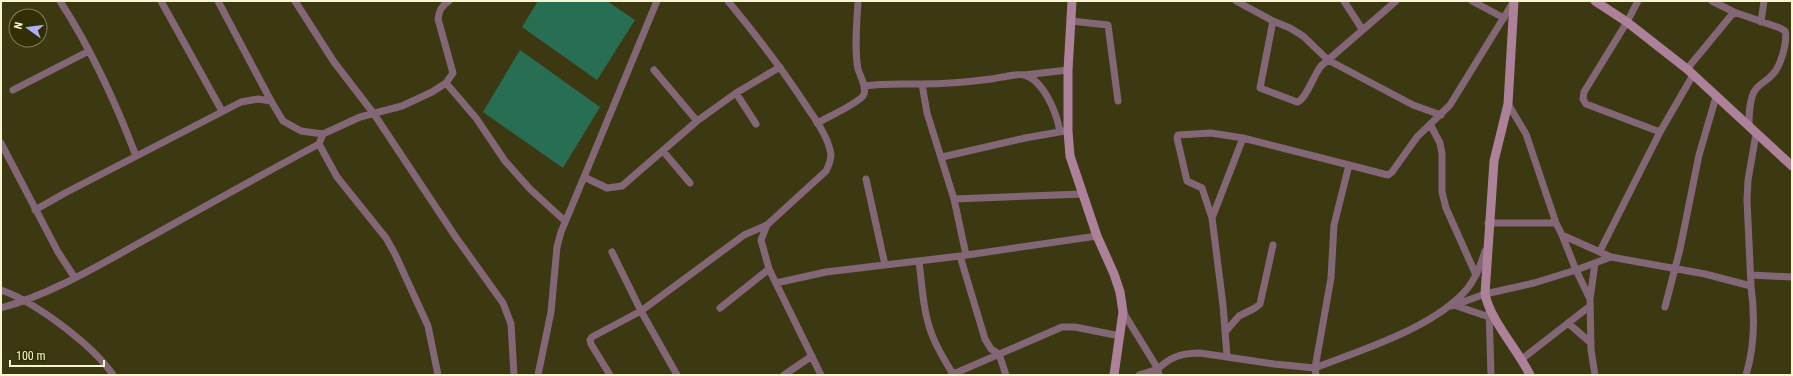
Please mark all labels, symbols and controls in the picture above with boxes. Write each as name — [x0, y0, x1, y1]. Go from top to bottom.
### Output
north arrow — [8, 8, 48, 48]
text: N — [12, 21, 26, 31]
scale bar — [10, 342, 104, 368]
text: 100 m — [16, 349, 46, 363]

